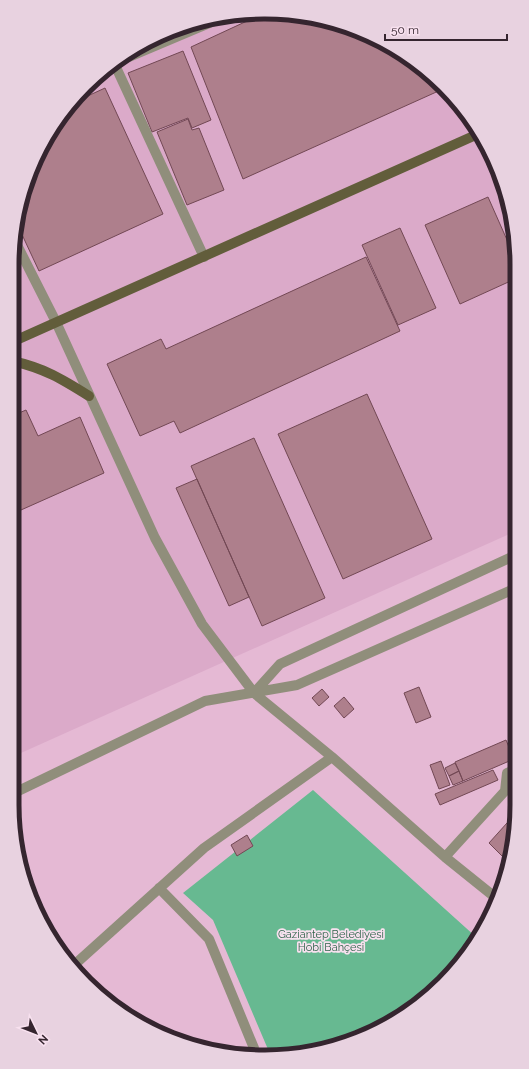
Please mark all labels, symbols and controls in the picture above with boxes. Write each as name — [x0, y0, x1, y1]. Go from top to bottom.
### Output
scale bar — [385, 16, 507, 42]
text: 50 m — [391, 23, 419, 37]
park label: Gaziantep Belediyesi Hobi Bahçesi — [278, 928, 384, 954]
north arrow — [16, 1013, 56, 1053]
text: N — [35, 1032, 51, 1047]

